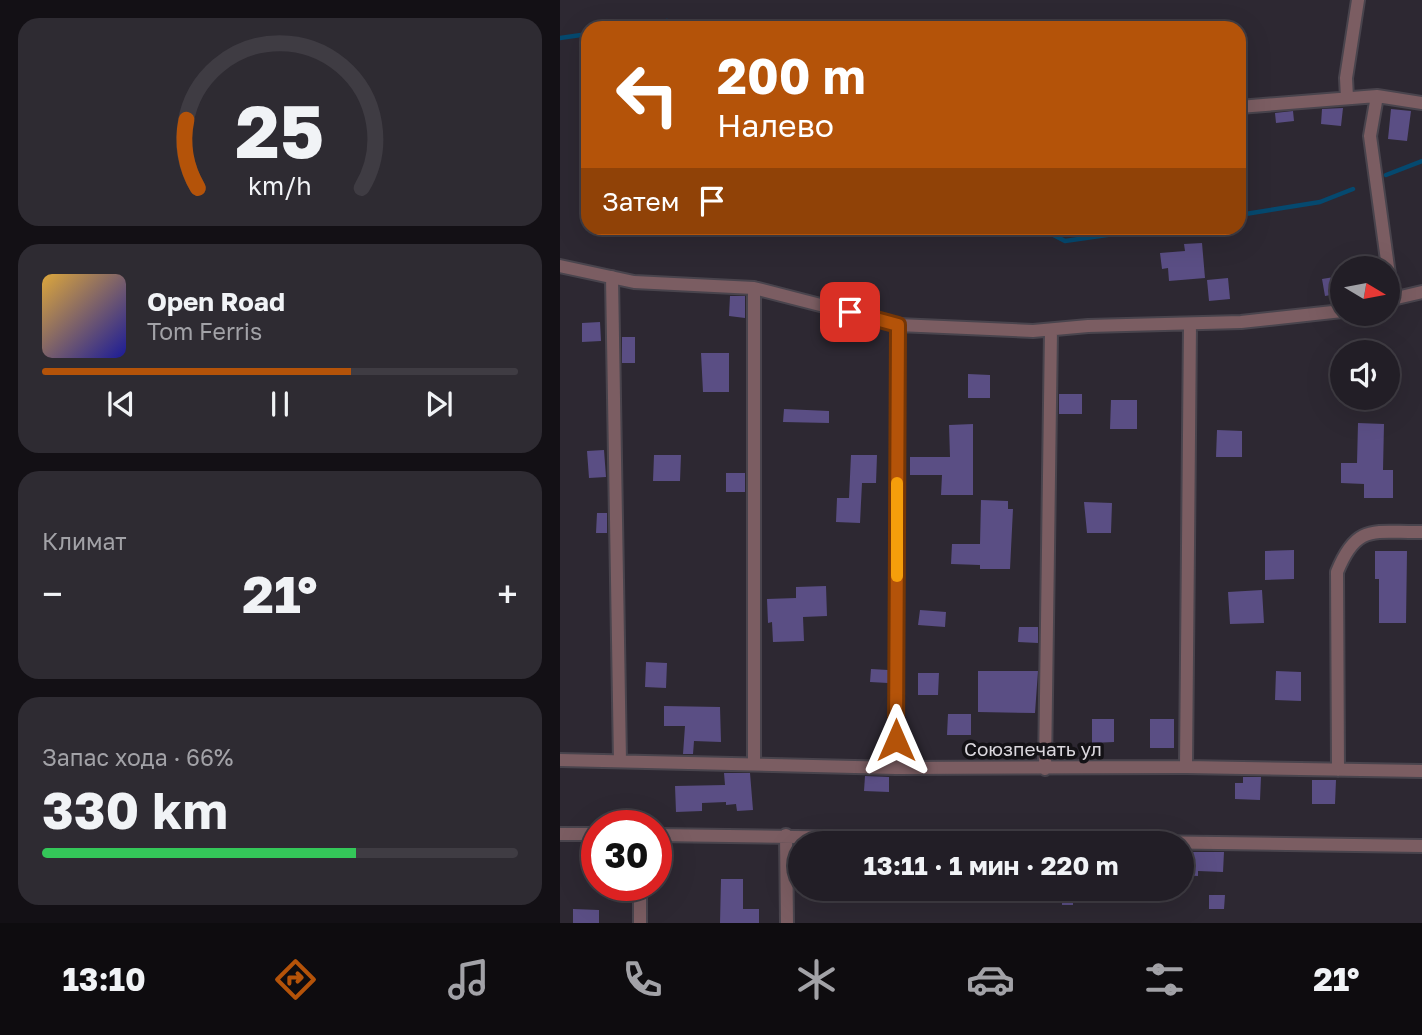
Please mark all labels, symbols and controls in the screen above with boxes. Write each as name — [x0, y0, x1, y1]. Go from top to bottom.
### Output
text: 200 m — [717, 46, 866, 105]
icon: left — [602, 49, 693, 140]
text: 25 — [236, 88, 324, 175]
text: Налево — [717, 106, 834, 144]
text: km/h — [248, 170, 312, 201]
icon: arrive — [693, 182, 731, 220]
text: Затем — [602, 186, 679, 217]
north arrow — [1330, 256, 1400, 326]
map controls — [1330, 256, 1400, 410]
pin — [820, 282, 880, 342]
text: Open Road — [147, 286, 285, 317]
icon: arrive — [831, 293, 869, 331]
text: Tom Ferris — [147, 317, 262, 345]
button: sound — [1330, 340, 1400, 410]
icon: previous — [102, 385, 140, 423]
icon: pause — [261, 385, 299, 423]
icon: next — [420, 385, 458, 423]
text: Климат — [42, 527, 127, 555]
text: 21° — [242, 562, 318, 624]
text: − — [42, 571, 63, 616]
text: + — [497, 571, 518, 616]
position arrow — [859, 703, 933, 777]
street label: Союзпечать ул — [964, 737, 1102, 760]
text: Запас хода · 66% — [42, 743, 233, 771]
text: 330 km — [42, 778, 228, 840]
speed limit sign: 30 — [581, 810, 672, 901]
text: 13:11 · 1 мин · 220 m — [863, 850, 1119, 881]
icon: directions — [271, 955, 320, 1004]
icon: music — [444, 955, 493, 1004]
icon: phone — [618, 955, 667, 1004]
icon: climate — [792, 955, 841, 1004]
icon: car — [966, 955, 1015, 1004]
icon: filters — [1140, 955, 1189, 1004]
text: 13:10 — [62, 960, 146, 998]
text: 21° — [1313, 960, 1360, 998]

